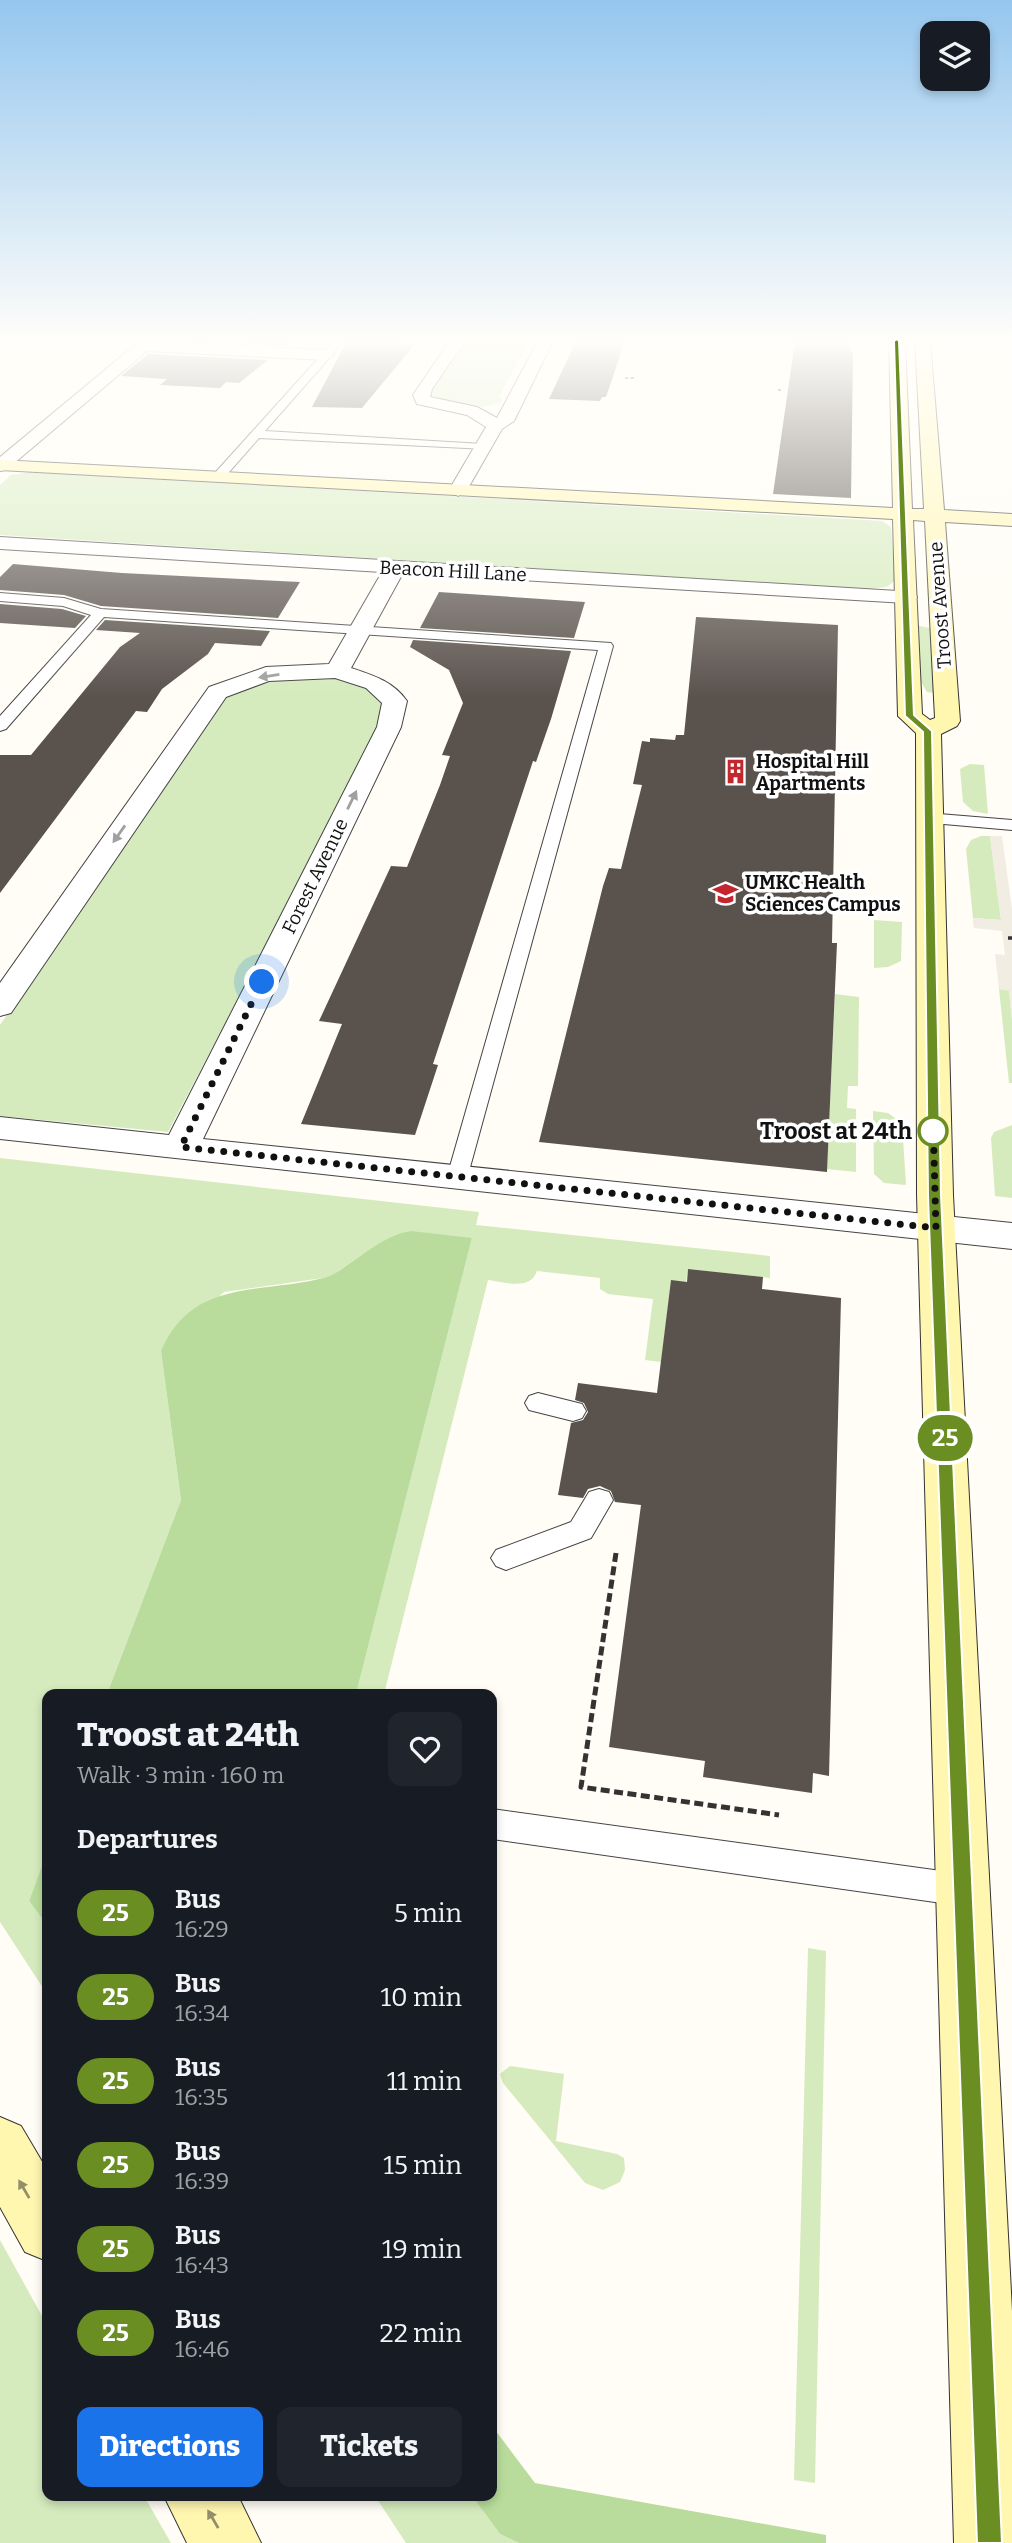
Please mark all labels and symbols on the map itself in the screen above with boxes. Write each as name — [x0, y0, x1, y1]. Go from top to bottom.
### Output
street label: Troost Avenue — [924, 541, 956, 669]
street label: Beacon Hill Lane — [379, 556, 527, 586]
one-way arrow — [258, 671, 280, 682]
place label: Hospital Hill Apartments — [756, 750, 869, 795]
building icon: Hospital Hill Apartments — [722, 758, 750, 786]
one-way arrow — [347, 790, 358, 810]
street label: Forest Avenue — [277, 814, 353, 938]
one-way arrow — [112, 825, 126, 843]
place label: UMKC Health Sciences Campus — [745, 871, 901, 916]
school or university icon: UMKC Health Sciences Campus — [711, 879, 739, 907]
your location — [244, 964, 279, 999]
marker: Troost at 24th — [918, 1116, 948, 1146]
place label: Troost at 24th — [760, 1117, 912, 1145]
line badge: 25 — [914, 1415, 976, 1461]
one-way arrow — [18, 2179, 30, 2198]
one-way arrow — [207, 2510, 219, 2529]

